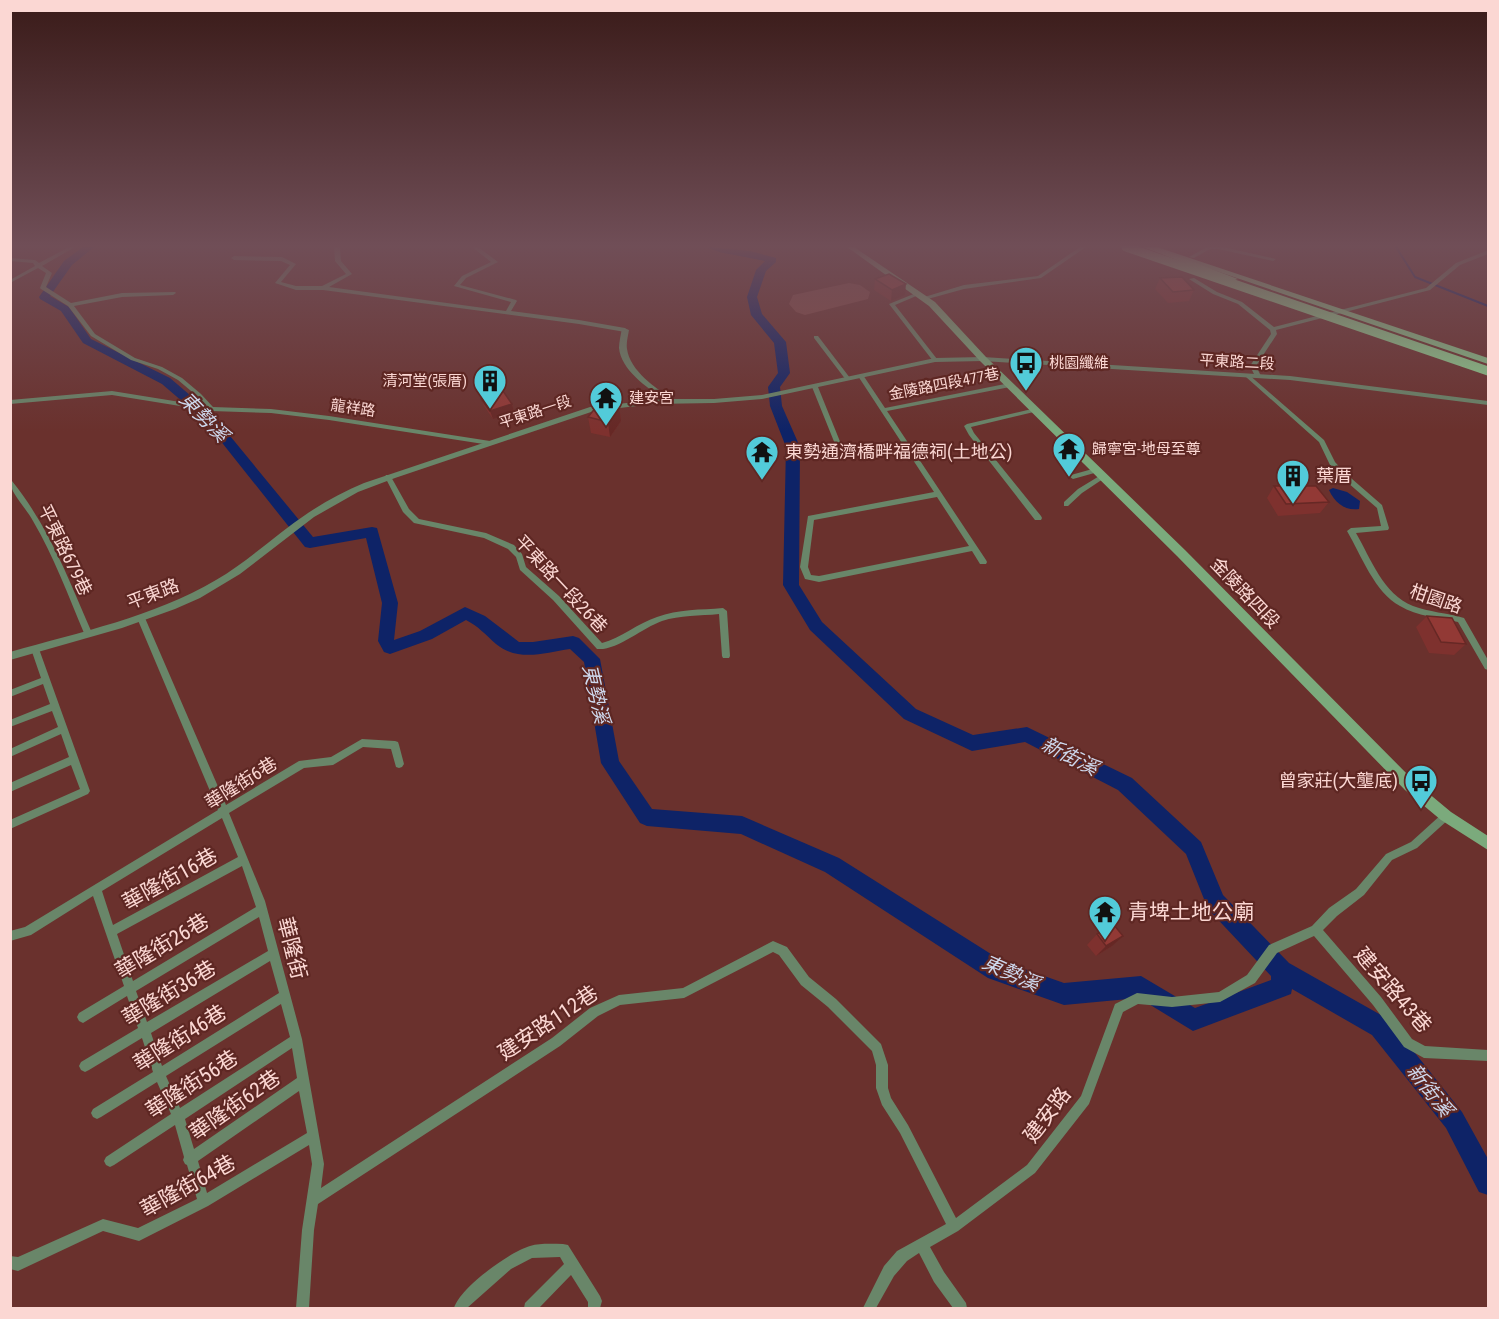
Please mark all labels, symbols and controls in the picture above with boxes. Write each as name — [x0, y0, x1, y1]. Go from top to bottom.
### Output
bus stop icon: 桃園纖維 — [1008, 345, 1044, 392]
street label: 平東路二段 — [1199, 351, 1275, 373]
place label: 桃園纖維 — [1049, 354, 1109, 372]
building icon: 清河堂(張厝) — [472, 363, 508, 410]
street label: 金陵路四段477巷 — [887, 364, 1001, 404]
place label: 清河堂(張厝) — [383, 372, 467, 390]
temple icon: 建安宮 — [588, 380, 624, 427]
water label: 東勢溪 — [175, 387, 236, 449]
place label: 建安宮 — [629, 389, 674, 407]
street label: 平東路一段 — [497, 392, 573, 432]
street label: 龍祥路 — [329, 396, 377, 420]
temple icon: 歸寧宮-地母至尊 — [1051, 431, 1087, 478]
temple icon: 東勢通濟橋畔福德祠(土地公) — [744, 434, 780, 481]
place label: 歸寧宮-地母至尊 — [1092, 440, 1201, 458]
place label: 東勢通濟橋畔福德祠(土地公) — [785, 441, 1012, 463]
building icon: 葉厝 — [1275, 458, 1311, 505]
place label: 葉厝 — [1316, 465, 1352, 486]
street label: 平東路679巷 — [34, 501, 97, 599]
street label: 平東路一段26巷 — [511, 531, 612, 637]
street label: 金陵路四段 — [1207, 553, 1284, 632]
street label: 平東路 — [124, 574, 182, 613]
street label: 柑園路 — [1407, 580, 1465, 617]
water label: 東勢溪 — [578, 662, 615, 729]
water label: 新街溪 — [1038, 732, 1105, 782]
street label: 華隆街6巷 — [201, 752, 281, 813]
bus stop icon: 曾家莊(大壟底) — [1403, 763, 1439, 810]
place label: 曾家莊(大壟底) — [1279, 770, 1398, 792]
street label: 華隆街16巷 — [118, 843, 222, 915]
temple icon: 青埤土地公廟 — [1087, 894, 1123, 941]
place label: 青埤土地公廟 — [1128, 900, 1254, 924]
street label: 華隆街26巷 — [111, 909, 213, 983]
street label: 華隆街 — [273, 915, 311, 981]
street label: 建安路43巷 — [1350, 943, 1436, 1037]
water label: 東勢溪 — [979, 950, 1046, 997]
street label: 華隆街36巷 — [118, 956, 220, 1030]
street label: 建安路112巷 — [494, 981, 602, 1065]
street label: 華隆街46巷 — [129, 1000, 231, 1076]
street label: 華隆街56巷 — [142, 1045, 242, 1123]
water label: 新街溪 — [1402, 1059, 1460, 1123]
street label: 華隆街62巷 — [185, 1065, 285, 1145]
street label: 建安路 — [1018, 1083, 1076, 1147]
street label: 華隆街64巷 — [136, 1150, 240, 1222]

